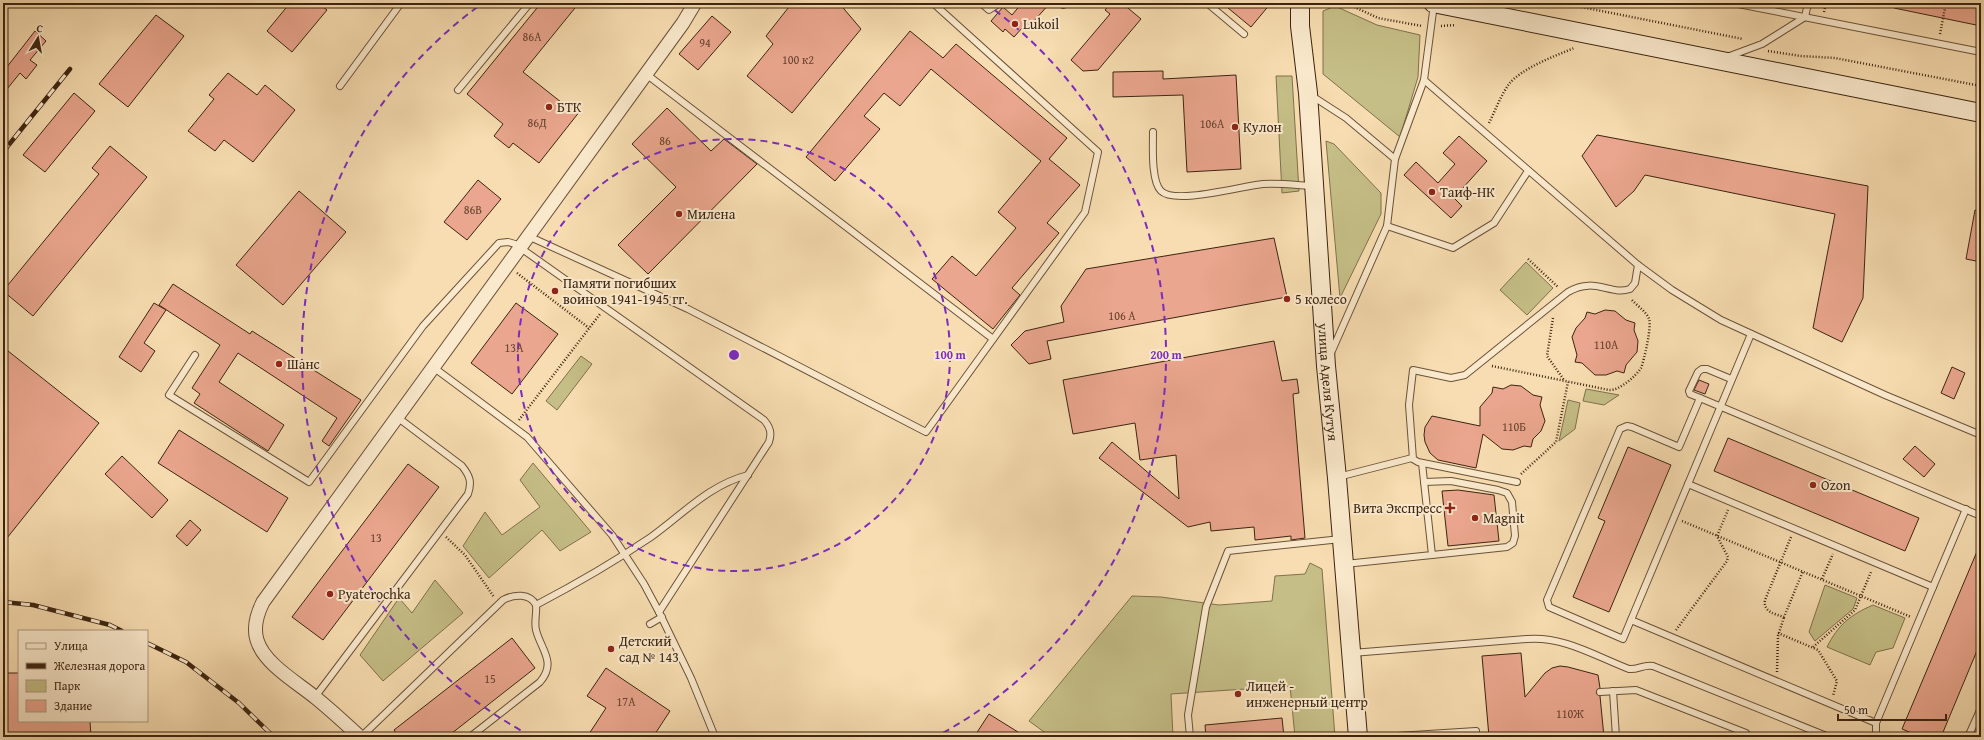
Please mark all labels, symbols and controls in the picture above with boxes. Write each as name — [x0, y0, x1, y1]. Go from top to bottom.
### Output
place label: Lukoil — [1023, 14, 1059, 34]
north arrow — [18, 18, 58, 58]
marker: Lukoil — [1010, 19, 1020, 29]
text: С — [35, 20, 44, 37]
house number: 86А — [523, 28, 542, 45]
house number: 94 — [699, 34, 711, 51]
house number: 100 к2 — [782, 51, 814, 68]
place label: БТК — [557, 97, 582, 117]
marker: БТК — [544, 102, 554, 112]
house number: 86Д — [527, 114, 547, 131]
house number: 106А — [1200, 115, 1225, 132]
place label: Кулон — [1243, 117, 1282, 137]
marker: Кулон — [1230, 122, 1240, 132]
house number: 86 — [659, 132, 671, 149]
place label: Таиф-НК — [1440, 182, 1495, 202]
marker: Таиф-НК — [1427, 187, 1437, 197]
house number: 86В — [464, 201, 482, 218]
place label: Милена — [687, 204, 736, 224]
marker: Милена — [674, 209, 684, 219]
place label: Памяти погибших воинов 1941-1945 гг. — [563, 273, 688, 309]
marker: Памяти погибших воинов 1941-1945 гг. — [550, 286, 560, 296]
place label: 5 колесо — [1295, 289, 1347, 309]
marker: 5 колесо — [1282, 294, 1292, 304]
house number: 106 А — [1108, 307, 1136, 324]
street label: улица Аделя Кутуя — [1313, 321, 1343, 442]
house number: 110А — [1594, 336, 1619, 353]
house number: 13А — [505, 339, 524, 356]
text: 100 m — [934, 346, 967, 363]
text: 200 m — [1150, 346, 1183, 363]
centre of rings — [727, 348, 741, 362]
place label: Шанс — [287, 354, 320, 374]
marker: Шанс — [274, 359, 284, 369]
house number: 110Б — [1502, 418, 1526, 435]
place label: Ozon — [1821, 475, 1851, 495]
marker: Ozon — [1808, 480, 1818, 490]
place label: Вита Экспресс — [1353, 498, 1442, 518]
marker: Вита Экспресс — [1445, 503, 1455, 513]
place label: Magnit — [1483, 508, 1525, 528]
marker: Magnit — [1470, 513, 1480, 523]
house number: 13 — [370, 529, 382, 546]
place label: Pyaterochka — [338, 584, 411, 604]
marker: Pyaterochka — [325, 589, 335, 599]
legend — [18, 630, 148, 722]
place label: Детский сад № 143 — [618, 631, 679, 667]
text: Улица — [54, 637, 88, 654]
marker: Детский сад № 143 — [606, 644, 616, 654]
text: Железная дорога — [53, 657, 145, 674]
house number: 15 — [484, 670, 496, 687]
place label: Лицей - инженерный центр — [1246, 676, 1368, 712]
text: Парк — [54, 677, 81, 694]
marker: Лицей - инженерный центр — [1233, 689, 1243, 699]
house number: 17А — [617, 693, 636, 710]
scale bar — [1838, 696, 1946, 722]
text: Здание — [54, 697, 93, 714]
text: 50 m — [1844, 701, 1868, 718]
house number: 110Ж — [1556, 705, 1584, 722]

